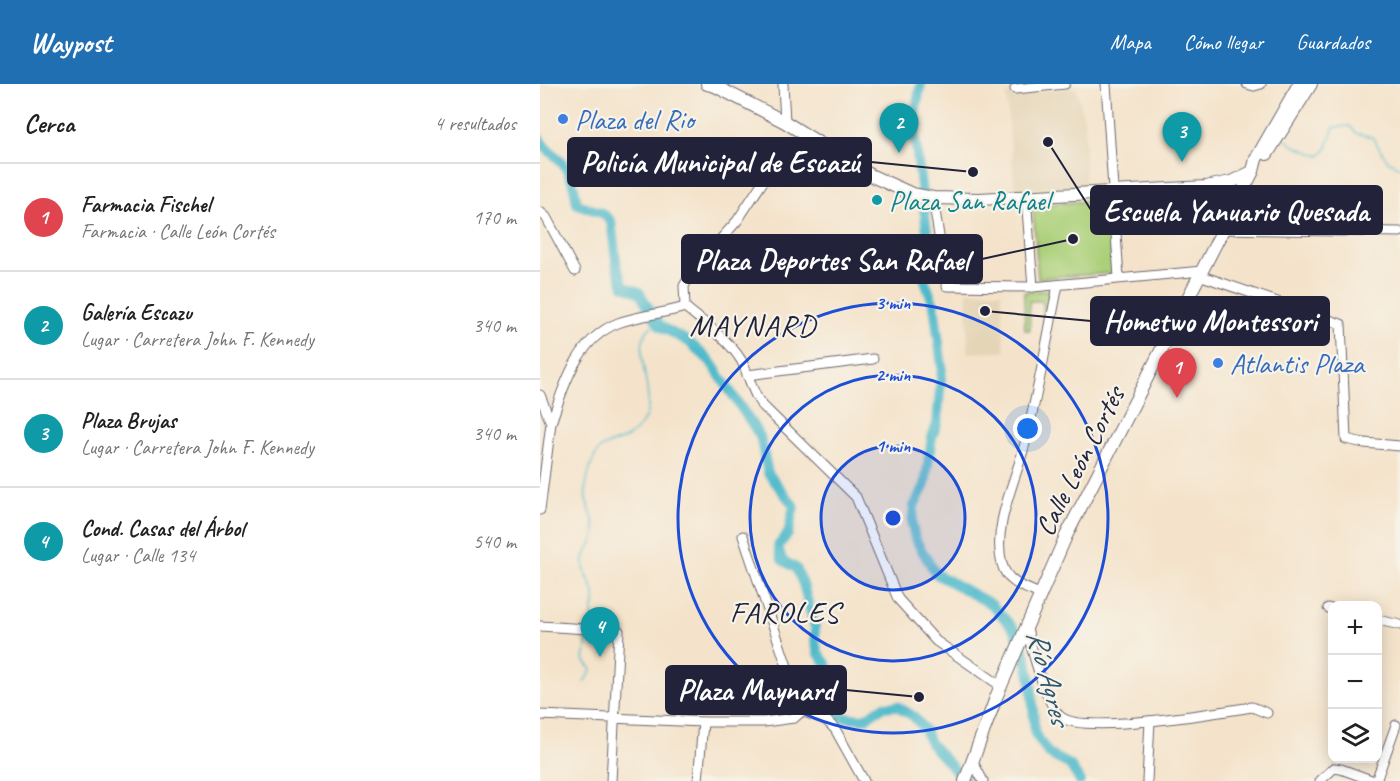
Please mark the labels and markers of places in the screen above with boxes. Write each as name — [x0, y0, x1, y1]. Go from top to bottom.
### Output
place label: Plaza del Rio — [575, 102, 697, 137]
pin: 2 — [880, 104, 918, 153]
marker: Plaza del Rio — [556, 112, 570, 126]
pin: 3 — [1162, 112, 1202, 162]
callout: Policía Municipal de Escazú — [568, 138, 871, 186]
place label: Plaza San Rafael — [889, 183, 1055, 218]
callout: Escuela Yanuario Quesada — [1091, 186, 1382, 234]
marker: Plaza San Rafael — [870, 193, 884, 207]
callout: Plaza Deportes San Rafael — [682, 235, 982, 283]
callout: Hometwo Montessori — [1091, 297, 1329, 345]
place label: Atlantis Plaza — [1230, 346, 1366, 381]
pin: 1 — [1158, 348, 1196, 398]
marker: Atlantis Plaza — [1211, 356, 1225, 370]
centre of rings — [883, 508, 903, 528]
pin: 4 — [580, 608, 620, 657]
callout: Plaza Maynard — [666, 666, 846, 714]

